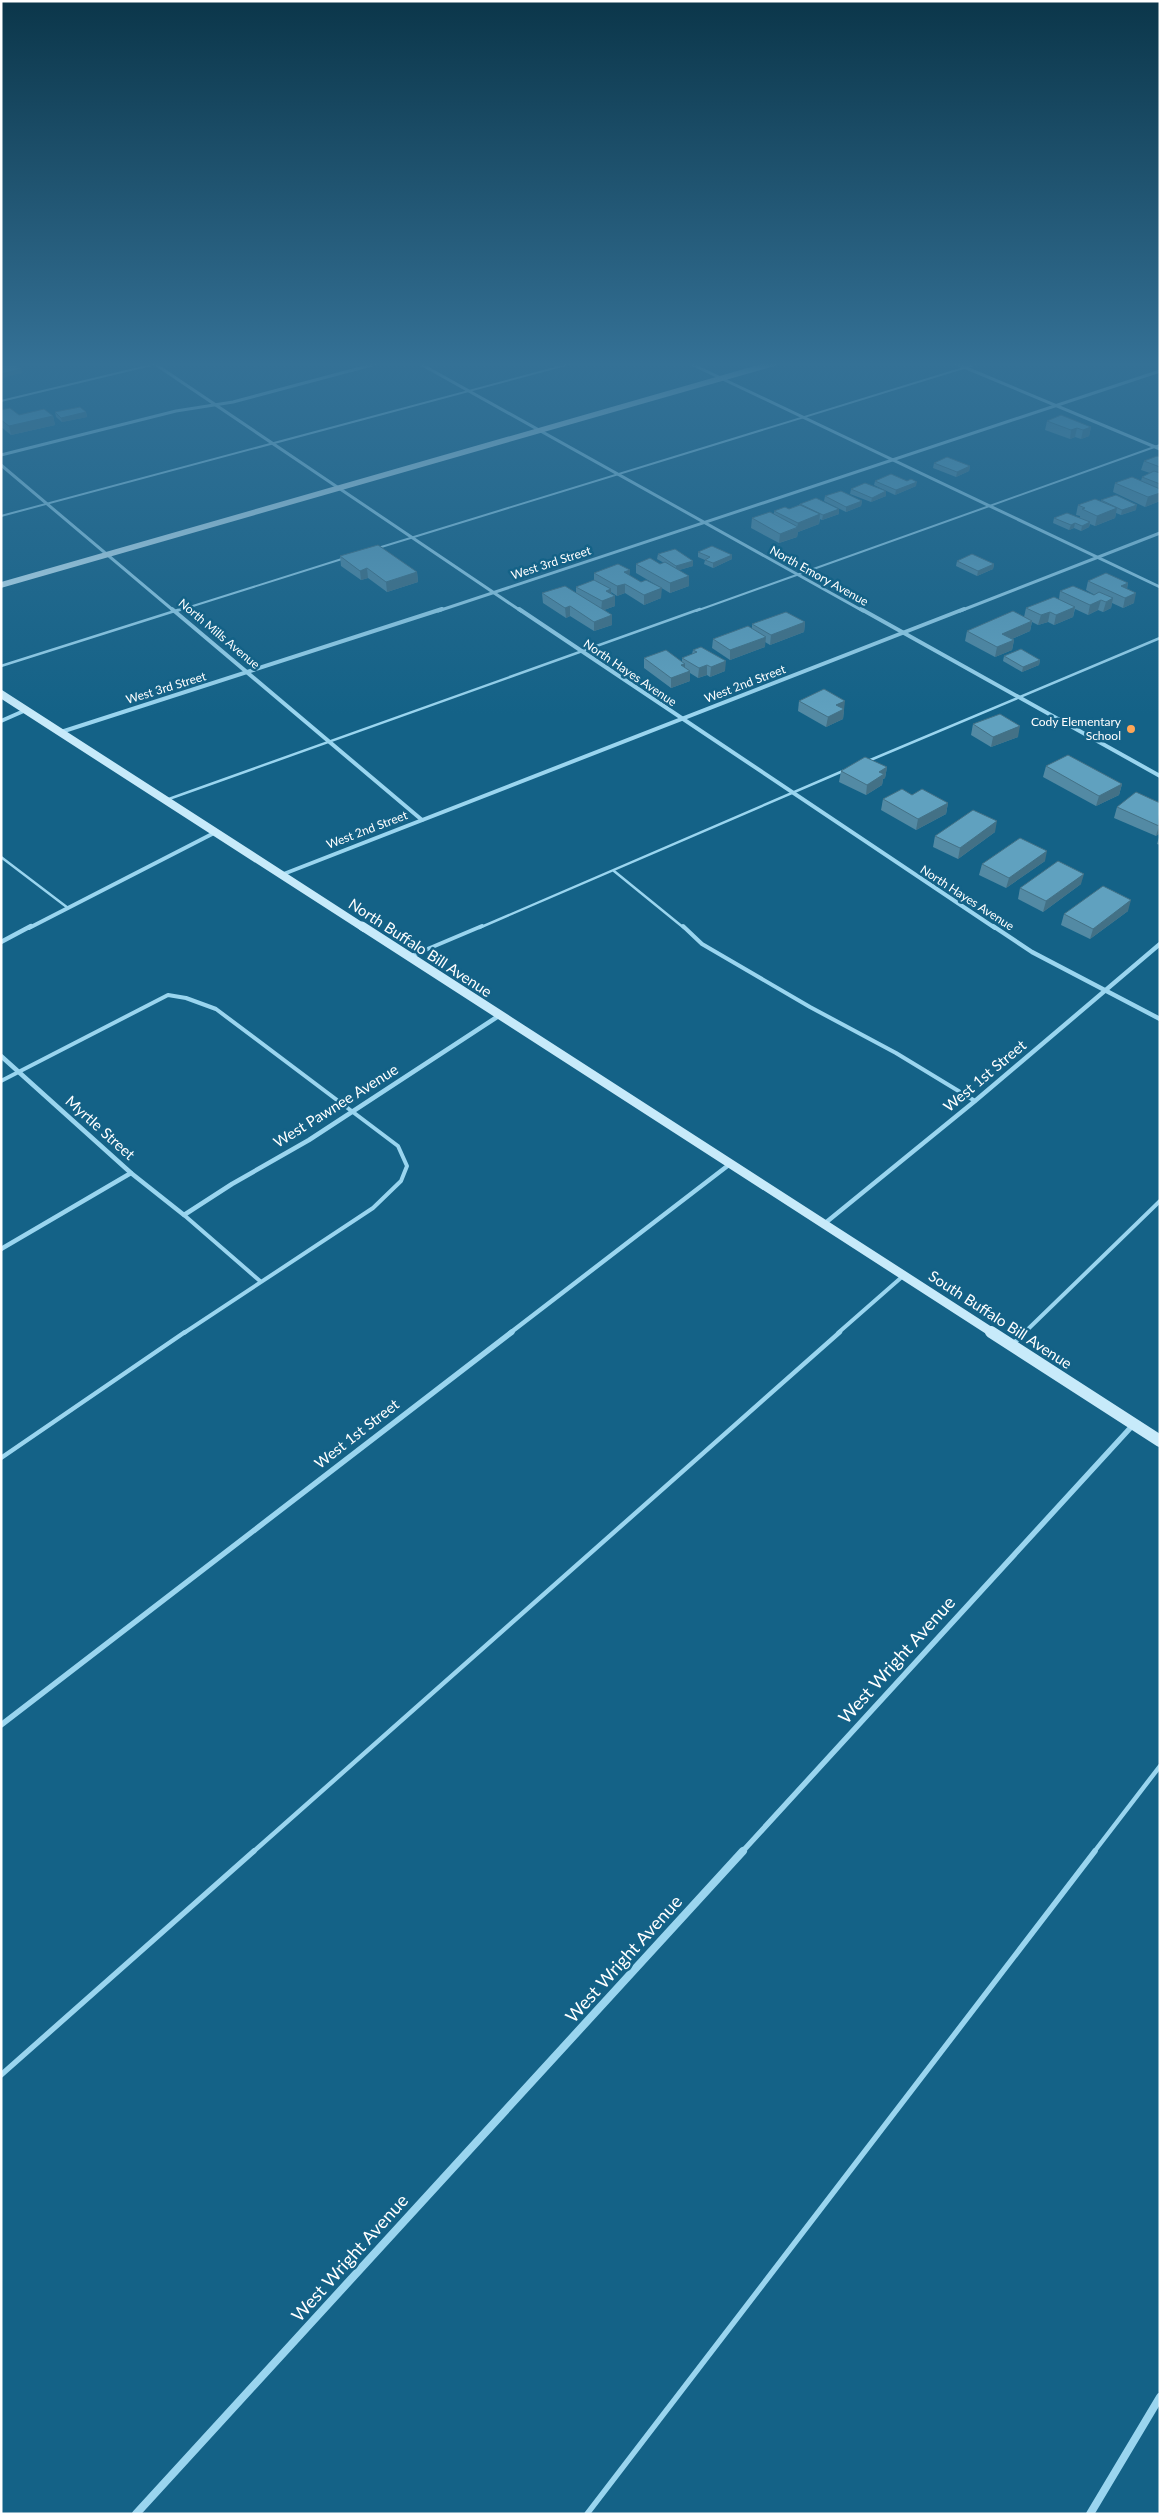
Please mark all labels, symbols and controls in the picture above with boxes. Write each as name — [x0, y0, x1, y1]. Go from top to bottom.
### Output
street label: West 3rd Street — [509, 542, 593, 583]
street label: North Emory Avenue — [767, 542, 871, 609]
street label: North Mills Avenue — [176, 595, 263, 672]
street label: North Hayes Avenue — [581, 636, 680, 709]
street label: West 2nd Street — [702, 661, 788, 706]
street label: West 3rd Street — [124, 668, 208, 707]
place label: Cody Elementary School — [1031, 714, 1122, 743]
marker: Cody Elementary School — [1125, 723, 1137, 735]
street label: West 2nd Street — [324, 807, 410, 852]
street label: North Hayes Avenue — [917, 862, 1017, 934]
street label: North Buffalo Bill Avenue — [346, 894, 496, 1000]
street label: West 1st Street — [939, 1035, 1030, 1115]
street label: West Pawnee Avenue — [270, 1059, 401, 1151]
street label: Myrtle Street — [62, 1091, 140, 1164]
street label: South Buffalo Bill Avenue — [926, 1266, 1076, 1372]
street label: West 1st Street — [311, 1394, 403, 1472]
street label: West Wright Avenue — [833, 1591, 959, 1728]
street label: West Wright Avenue — [560, 1890, 686, 2027]
street label: West Wright Avenue — [286, 2189, 412, 2326]

